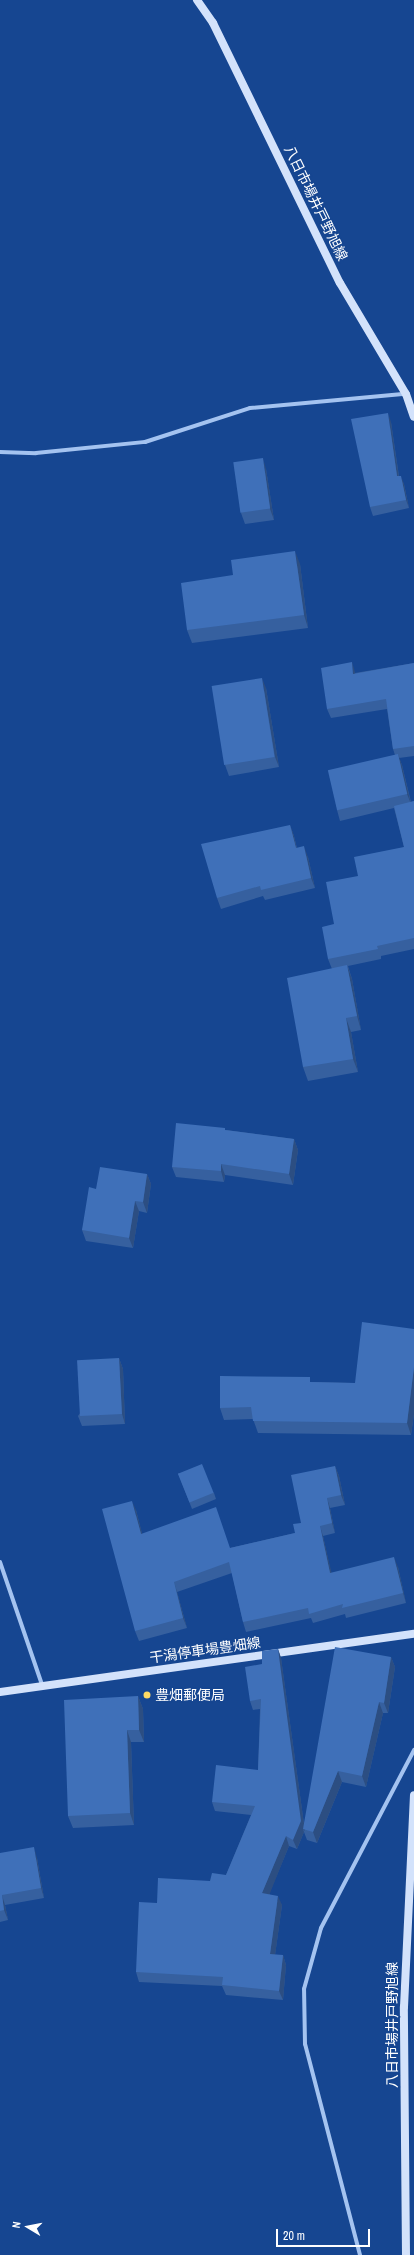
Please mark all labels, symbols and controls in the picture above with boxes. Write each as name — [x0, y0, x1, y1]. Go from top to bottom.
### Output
street label: 八日市場井戸野旭線 — [281, 143, 351, 263]
street label: 干潟停車場豊畑線 — [148, 1634, 262, 1666]
place label: 豊畑郵便局 — [155, 1687, 225, 1703]
marker: 豊畑郵便局 — [142, 1690, 152, 1700]
street label: 八日市場井戸野旭線 — [384, 1962, 400, 2088]
north arrow — [8, 2207, 48, 2247]
text: N — [9, 2221, 24, 2229]
scale bar — [278, 2221, 372, 2247]
text: 20 m — [283, 2228, 305, 2244]

